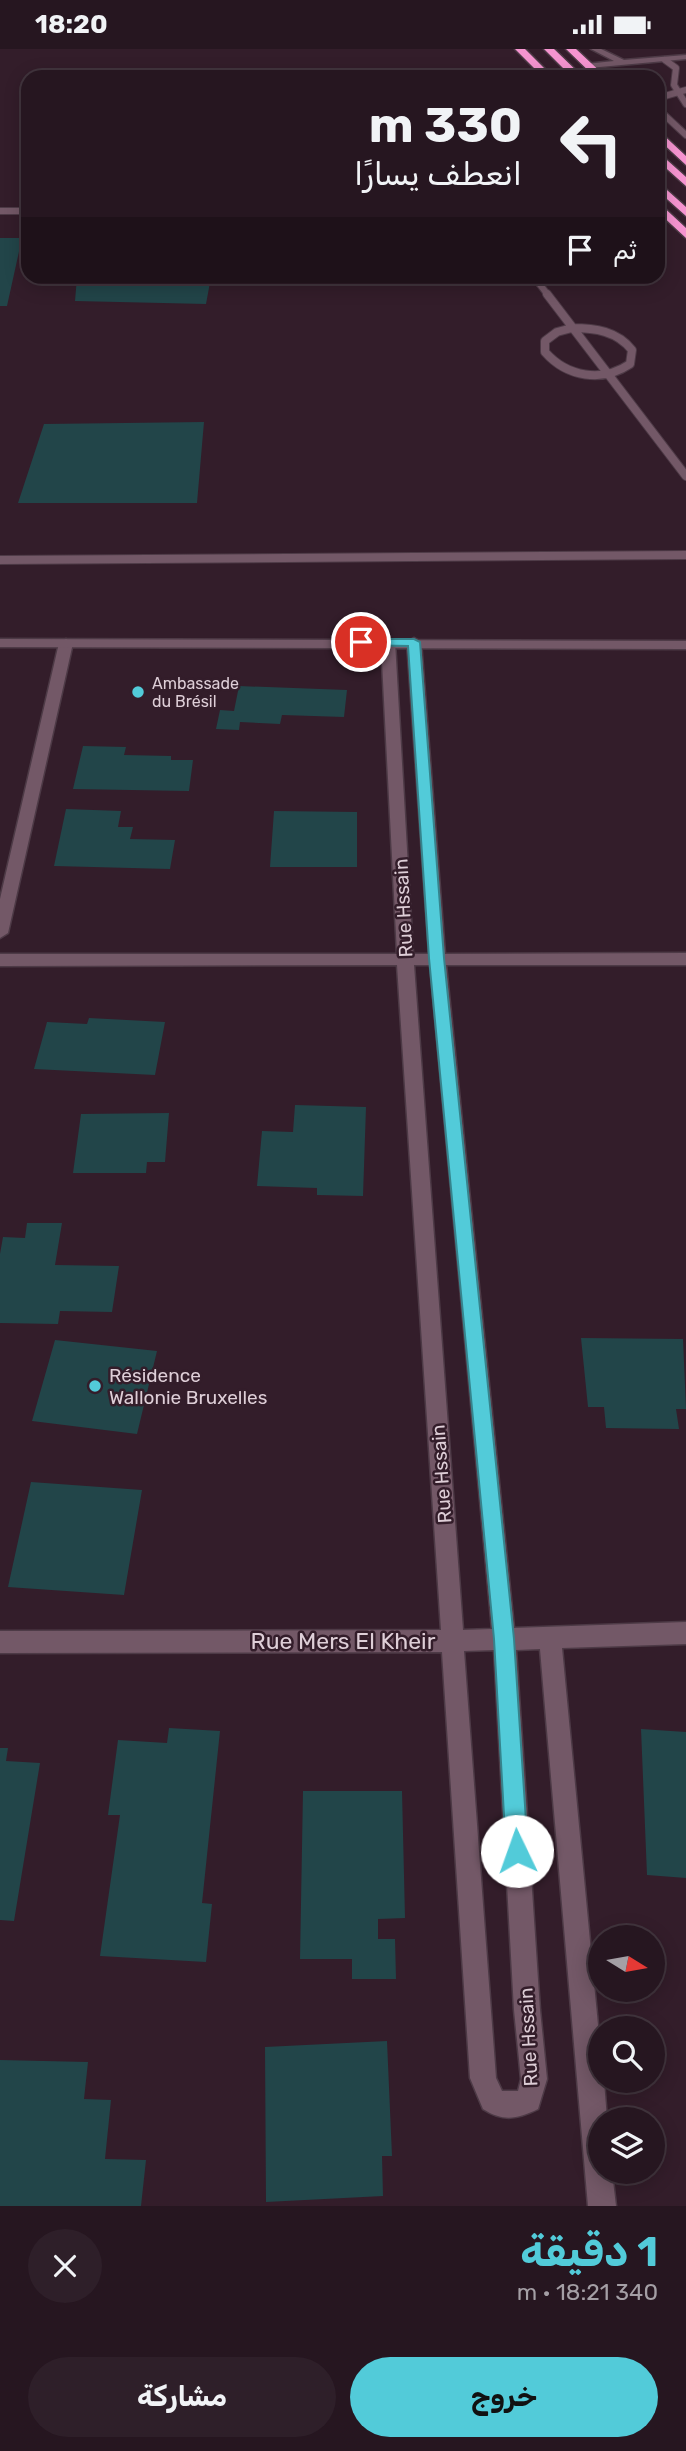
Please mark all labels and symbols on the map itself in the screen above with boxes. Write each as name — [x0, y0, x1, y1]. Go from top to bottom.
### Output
pin — [331, 612, 391, 672]
place label: Ambassade du Brésil — [152, 674, 239, 711]
marker: Ambassade du Brésil — [130, 684, 146, 700]
street label: Rue Hssain — [389, 858, 418, 958]
place label: Résidence Wallonie Bruxelles — [109, 1364, 267, 1409]
marker: Résidence Wallonie Bruxelles — [87, 1378, 103, 1394]
street label: Rue Hssain — [427, 1424, 456, 1524]
street label: Rue Mers El Kheir — [251, 1627, 436, 1655]
position arrow — [480, 1814, 554, 1888]
north arrow — [588, 1925, 665, 2002]
street label: Rue Hssain — [514, 1987, 543, 2087]

